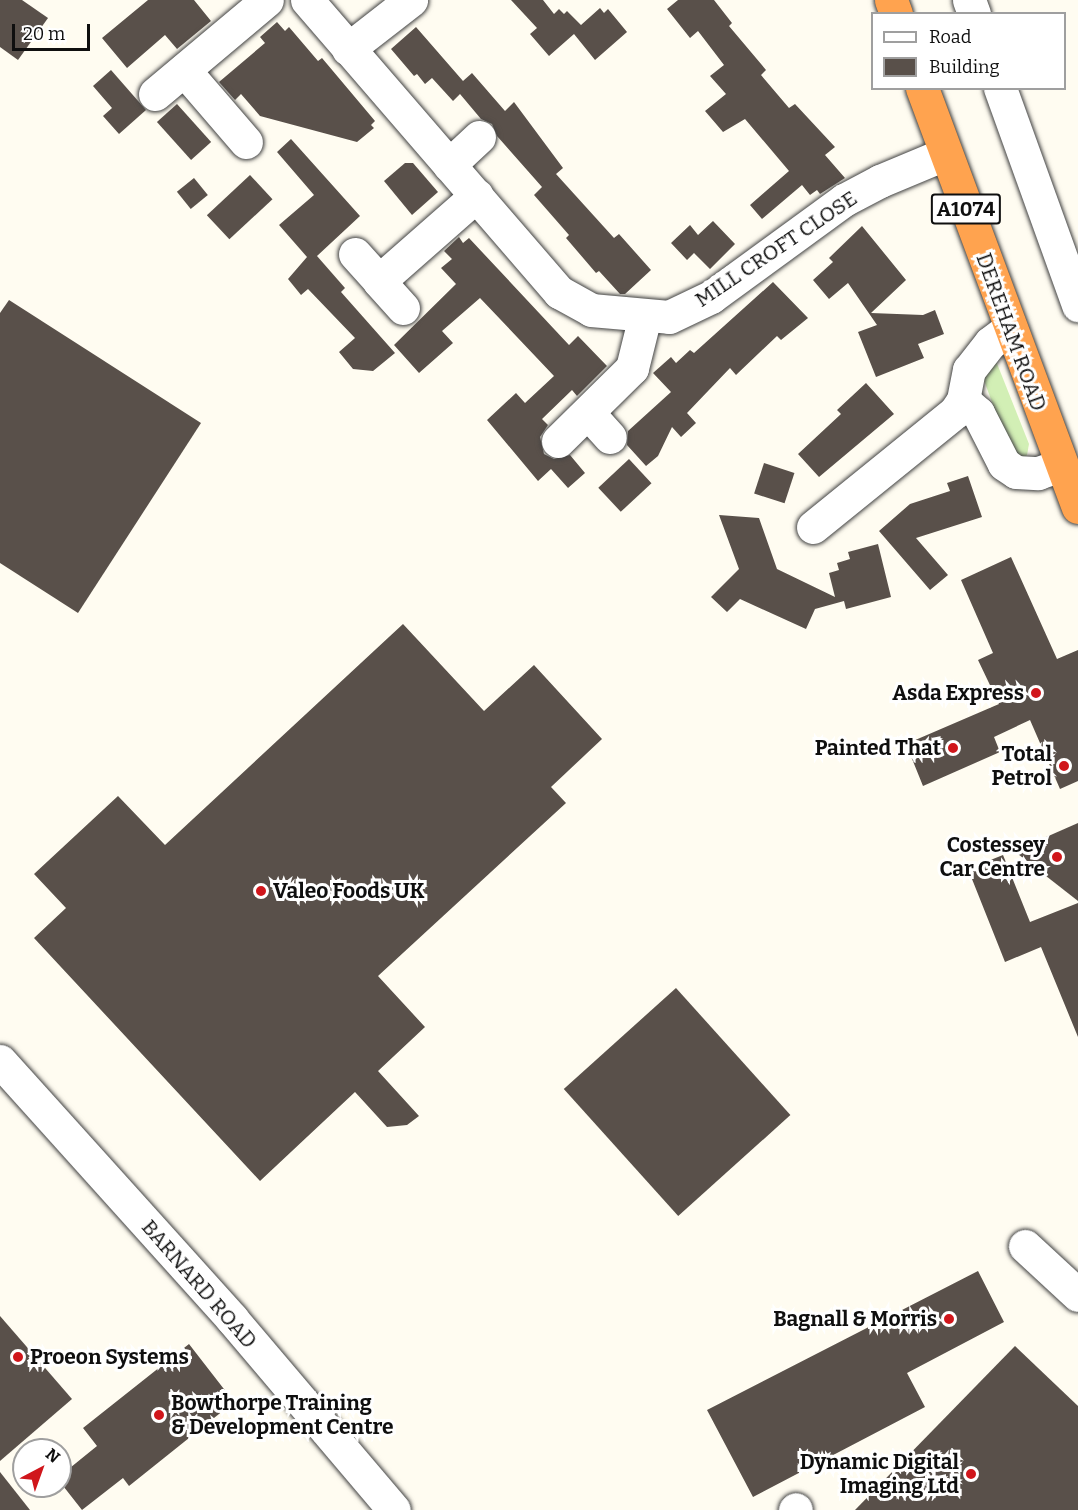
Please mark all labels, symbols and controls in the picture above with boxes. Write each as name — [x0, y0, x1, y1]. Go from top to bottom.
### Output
scale bar — [15, 12, 93, 50]
legend — [871, 12, 1066, 90]
text: 20 m — [23, 23, 65, 45]
text: Road — [929, 26, 971, 48]
text: Building — [929, 56, 1000, 78]
street label: MILL CROFT CLOSE — [690, 186, 862, 312]
road number: A1074 — [930, 192, 1002, 226]
street label: DEREHAM ROAD — [971, 250, 1051, 414]
place label: Asda Express — [892, 680, 1024, 706]
marker: Asda Express — [1029, 686, 1043, 700]
place label: Painted That — [815, 735, 941, 761]
marker: Painted That — [946, 741, 960, 755]
place label: Total Petrol — [991, 741, 1052, 791]
marker: Total Petrol — [1057, 759, 1071, 773]
place label: Costessey Car Centre — [939, 832, 1045, 882]
marker: Costessey Car Centre — [1050, 850, 1064, 864]
place label: Valeo Foods UK — [273, 878, 425, 904]
marker: Valeo Foods UK — [254, 884, 268, 898]
street label: BARNARD ROAD — [136, 1215, 262, 1353]
place label: Bagnall & Morris — [773, 1306, 937, 1332]
marker: Bagnall & Morris — [942, 1312, 956, 1326]
place label: Proeon Systems — [30, 1344, 189, 1370]
marker: Proeon Systems — [11, 1350, 25, 1364]
place label: Bowthorpe Training & Development Centre — [171, 1390, 393, 1440]
marker: Bowthorpe Training & Development Centre — [152, 1408, 166, 1422]
north arrow — [12, 1438, 72, 1498]
text: N — [42, 1444, 64, 1467]
place label: Dynamic Digital Imaging Ltd — [800, 1449, 959, 1499]
marker: Dynamic Digital Imaging Ltd — [964, 1467, 978, 1481]

